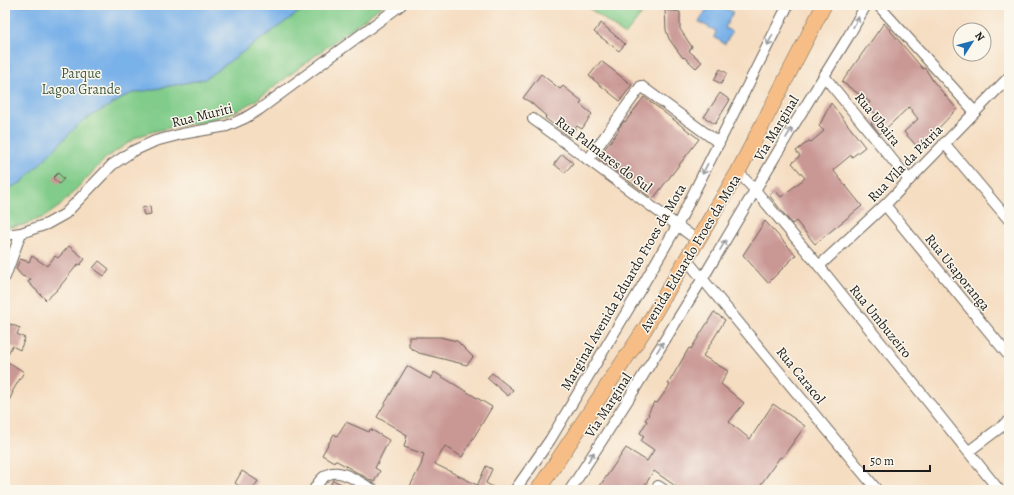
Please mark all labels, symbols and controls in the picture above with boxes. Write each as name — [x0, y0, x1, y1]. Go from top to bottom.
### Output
one-way arrow — [853, 16, 861, 28]
north arrow — [952, 22, 992, 62]
text: N — [971, 29, 988, 44]
one-way arrow — [766, 34, 773, 46]
park label: Parque Lagoa Grande — [41, 64, 121, 99]
street label: Rua Ubaira — [850, 89, 905, 150]
street label: Via Marginal — [749, 91, 804, 165]
street label: Rua Muriti — [170, 99, 235, 132]
street label: Rua Palmares do Sul — [552, 112, 656, 197]
street label: Rua Vila da Pátria — [863, 120, 948, 206]
one-way arrow — [785, 128, 793, 139]
one-way arrow — [701, 162, 709, 174]
street label: Avenida Eduardo Froes da Mota — [635, 170, 745, 337]
street label: Marginal Avenida Eduardo Froes da Mota — [556, 180, 691, 394]
street label: Rua Usaporanga — [921, 230, 995, 315]
one-way arrow — [719, 239, 727, 251]
street label: Rua Umbuzeiro — [845, 281, 916, 362]
one-way arrow — [657, 341, 665, 353]
street label: Rua Caracol — [772, 343, 830, 408]
street label: Via Marginal — [580, 369, 637, 442]
scale bar — [864, 447, 930, 473]
one-way arrow — [587, 452, 595, 463]
text: 50 m — [870, 453, 894, 469]

